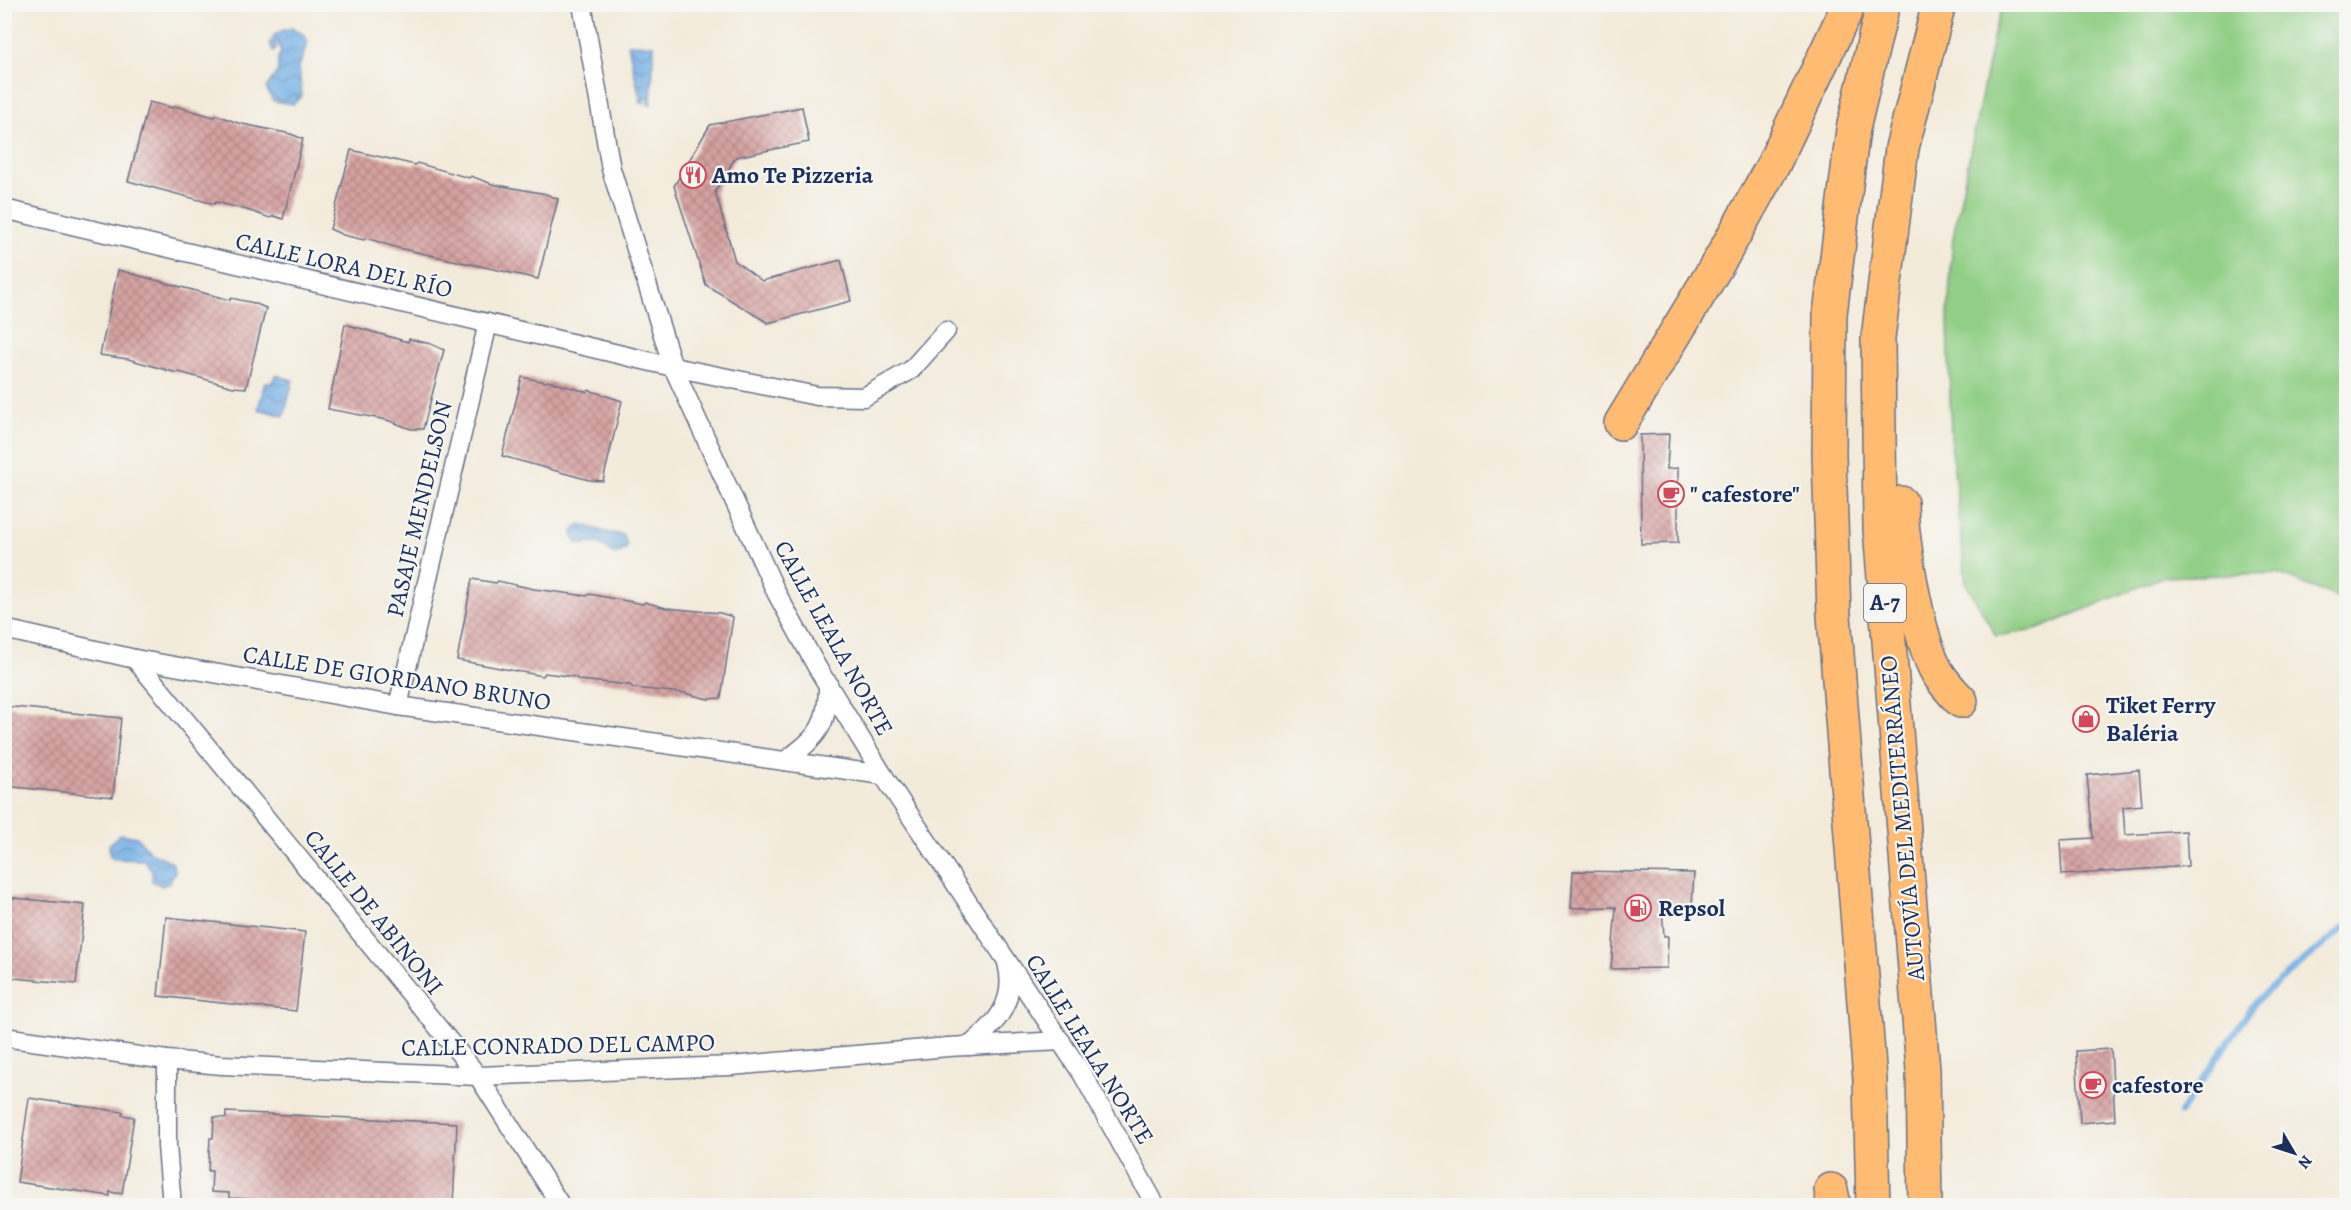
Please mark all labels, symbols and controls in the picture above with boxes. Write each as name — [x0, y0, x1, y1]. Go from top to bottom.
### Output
place label: Amo Te Pizzeria — [711, 159, 874, 191]
restaurant icon: Amo Te Pizzeria — [678, 160, 708, 190]
street label: CALLE LORA DEL RÍO — [232, 224, 456, 306]
street label: PASAJE MENDELSON — [379, 398, 459, 620]
place label: " cafestore" — [1690, 478, 1800, 510]
cafe icon: " cafestore" — [1656, 479, 1686, 509]
street label: CALLE LEALA NORTE — [767, 535, 901, 741]
road number: A-7 — [1864, 584, 1906, 622]
street label: CALLE DE GIORDANO BRUNO — [241, 638, 553, 718]
street label: AUTOVÍA DEL MEDITERRÁNEO — [1872, 654, 1932, 983]
place label: Tiket Ferry Baléria — [2106, 689, 2216, 749]
shop icon: Tiket Ferry Baléria — [2071, 704, 2101, 734]
street label: CALLE DE ABINONI — [297, 823, 451, 1001]
place label: Repsol — [1658, 892, 1726, 924]
fuel station icon: Repsol — [1623, 893, 1653, 923]
street label: CALLE LEALA NORTE — [1019, 948, 1161, 1150]
street label: CALLE CONRADO DEL CAMPO — [401, 1026, 715, 1064]
place label: cafestore — [2112, 1069, 2204, 1101]
cafe icon: cafestore — [2078, 1070, 2108, 1100]
north arrow — [2264, 1123, 2324, 1183]
text: N — [2292, 1150, 2317, 1174]

